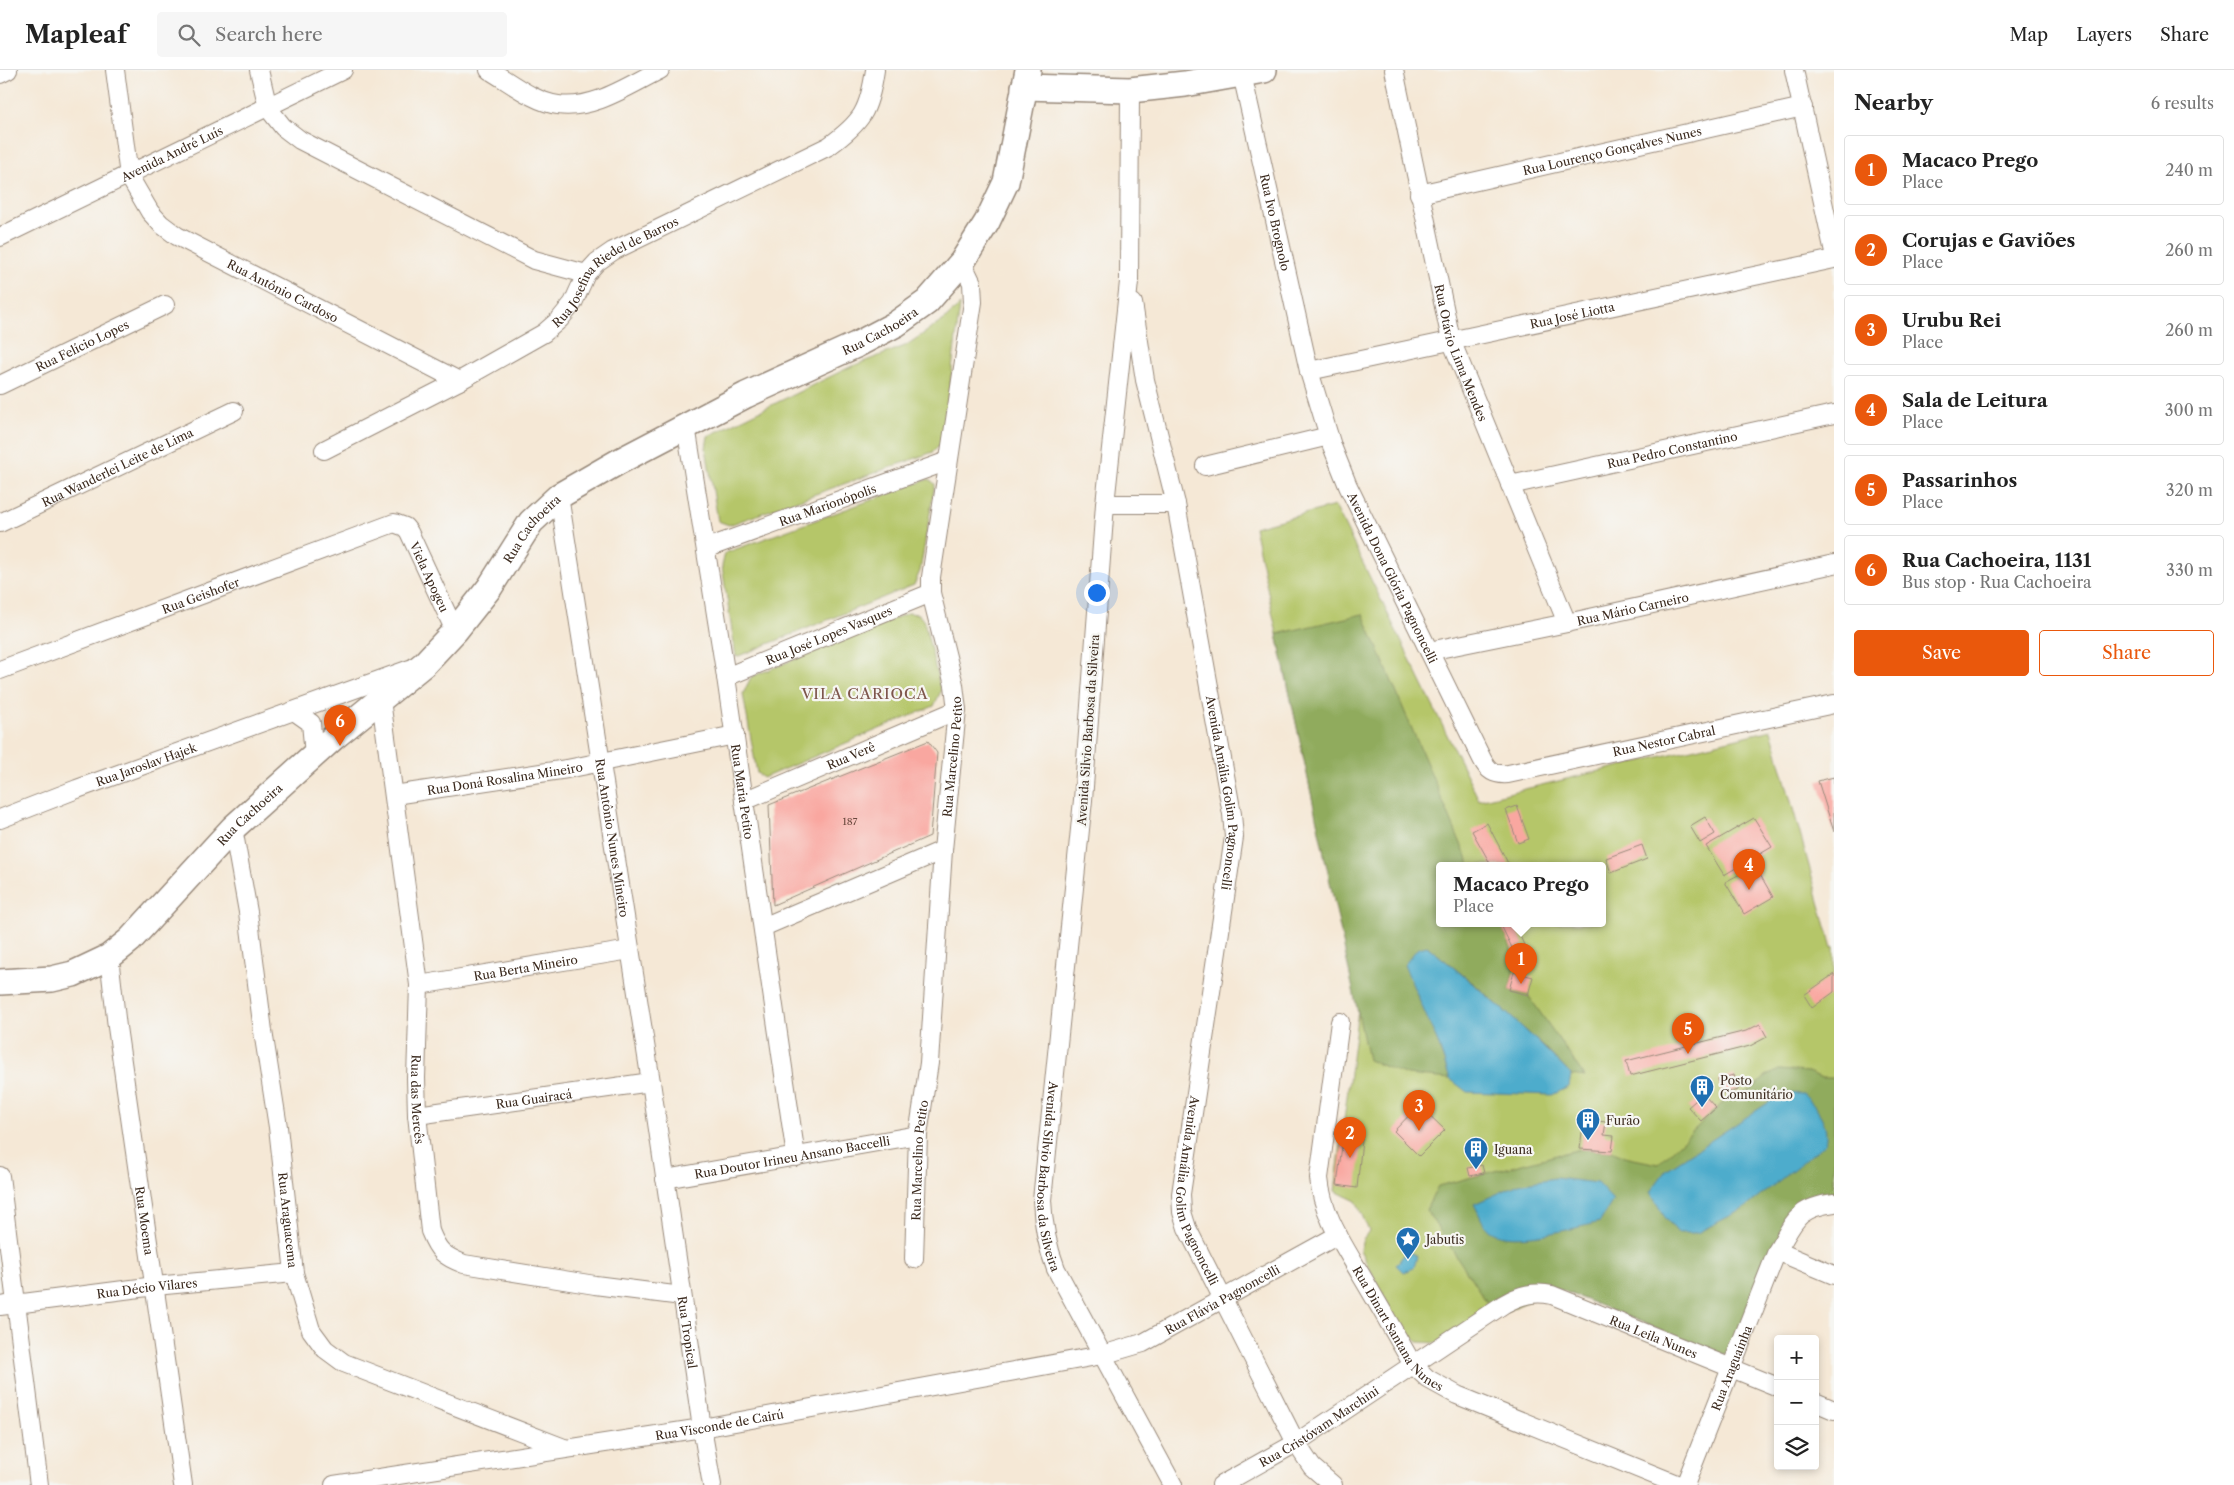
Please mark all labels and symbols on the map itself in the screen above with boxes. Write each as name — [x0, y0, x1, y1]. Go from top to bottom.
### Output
street label: Avenida André Luís — [118, 122, 225, 185]
street label: Rua Lourenço Gonçalves Nunes — [1521, 123, 1703, 178]
street label: Rua Ivo Brognolo — [1257, 172, 1294, 272]
street label: Rua Josefina Riedel de Barros — [549, 213, 681, 330]
street label: Rua Antônio Cardoso — [225, 256, 341, 325]
street label: Rua Otávio Lima Mendes — [1432, 283, 1491, 423]
street label: Rua José Liotta — [1528, 298, 1616, 331]
street label: Rua Cachoeira — [840, 303, 921, 358]
street label: Rua Felício Lopes — [33, 316, 131, 374]
street label: Rua Wanderlei Leite de Lima — [39, 424, 196, 509]
street label: Rua Pedro Constantino — [1606, 428, 1739, 471]
street label: Rua Marionópolis — [777, 480, 878, 529]
street label: Avenida Dona Glória Pagnoncelli — [1344, 489, 1441, 666]
street label: Rua Cachoeira — [500, 491, 564, 566]
street label: Viela Apogeu — [407, 538, 453, 615]
street label: Rua Geishofer — [160, 574, 241, 616]
your location — [1084, 580, 1110, 606]
street label: Rua Mário Carneiro — [1575, 589, 1690, 628]
street label: Rua José Lopes Vasques — [763, 602, 894, 668]
street label: Avenida Silvio Barbosa da Silveira — [1074, 633, 1102, 827]
district label: VILA CARIOCA — [800, 684, 929, 703]
street label: Avenida Amália Golim Pagnoncelli — [1203, 693, 1242, 891]
street label: Rua Marcelino Petito — [939, 696, 965, 818]
pin: 6 — [324, 705, 356, 746]
street label: Rua Nestor Cabral — [1611, 722, 1717, 759]
street label: Rua Verê — [824, 738, 877, 772]
street label: Rua Jaroslav Hajek — [94, 739, 199, 789]
street label: Rua Maria Petito — [728, 743, 757, 840]
street label: Rua Antônio Nunes Mineiro — [593, 757, 633, 918]
street label: Rua Doná Rosalina Mineiro — [426, 759, 584, 797]
street label: Rua Cachoeira — [213, 780, 286, 848]
house number: 187 — [842, 815, 858, 828]
pin: 4 — [1733, 849, 1765, 890]
pin: 1 — [1505, 943, 1537, 984]
street label: Rua Berta Mineiro — [472, 951, 579, 983]
pin: 5 — [1672, 1013, 1704, 1054]
street label: Rua das Mercês — [408, 1054, 428, 1145]
place label: Posto Comunitário — [1720, 1073, 1793, 1102]
building icon: Posto Comunitário — [1689, 1074, 1715, 1108]
street label: Avenida Silvio Barbosa da Silveira — [1034, 1080, 1064, 1274]
street label: Rua Guairacá — [495, 1086, 573, 1111]
pin: 3 — [1403, 1090, 1435, 1131]
street label: Avenida Amália Golim Pagnoncelli — [1173, 1094, 1222, 1288]
street label: Rua Marcelino Petito — [908, 1099, 931, 1221]
building icon: Furão — [1575, 1107, 1601, 1141]
place label: Furão — [1606, 1113, 1640, 1128]
pin: 2 — [1334, 1117, 1366, 1158]
street label: Rua Doutor Irineu Ansano Baccelli — [693, 1132, 891, 1181]
building icon: Iguana — [1463, 1136, 1489, 1170]
place label: Iguana — [1494, 1142, 1533, 1157]
street label: Rua Araguacema — [276, 1171, 301, 1269]
street label: Rua Moema — [133, 1185, 157, 1256]
place icon: Jabutis — [1395, 1226, 1421, 1260]
place label: Jabutis — [1424, 1232, 1464, 1247]
street label: Rua Flávia Pagnoncelli — [1162, 1261, 1282, 1337]
street label: Rua Dinart Santana Nunes — [1350, 1263, 1446, 1394]
street label: Rua Décio Vilares — [96, 1275, 198, 1301]
street label: Rua Tropical — [675, 1295, 701, 1370]
street label: Rua Leila Nunes — [1608, 1312, 1700, 1361]
street label: Rua Araguaínha — [1708, 1322, 1755, 1413]
street label: Rua Cristóvam Marchini — [1256, 1382, 1381, 1470]
street label: Rua Visconde de Cairú — [654, 1406, 785, 1443]

